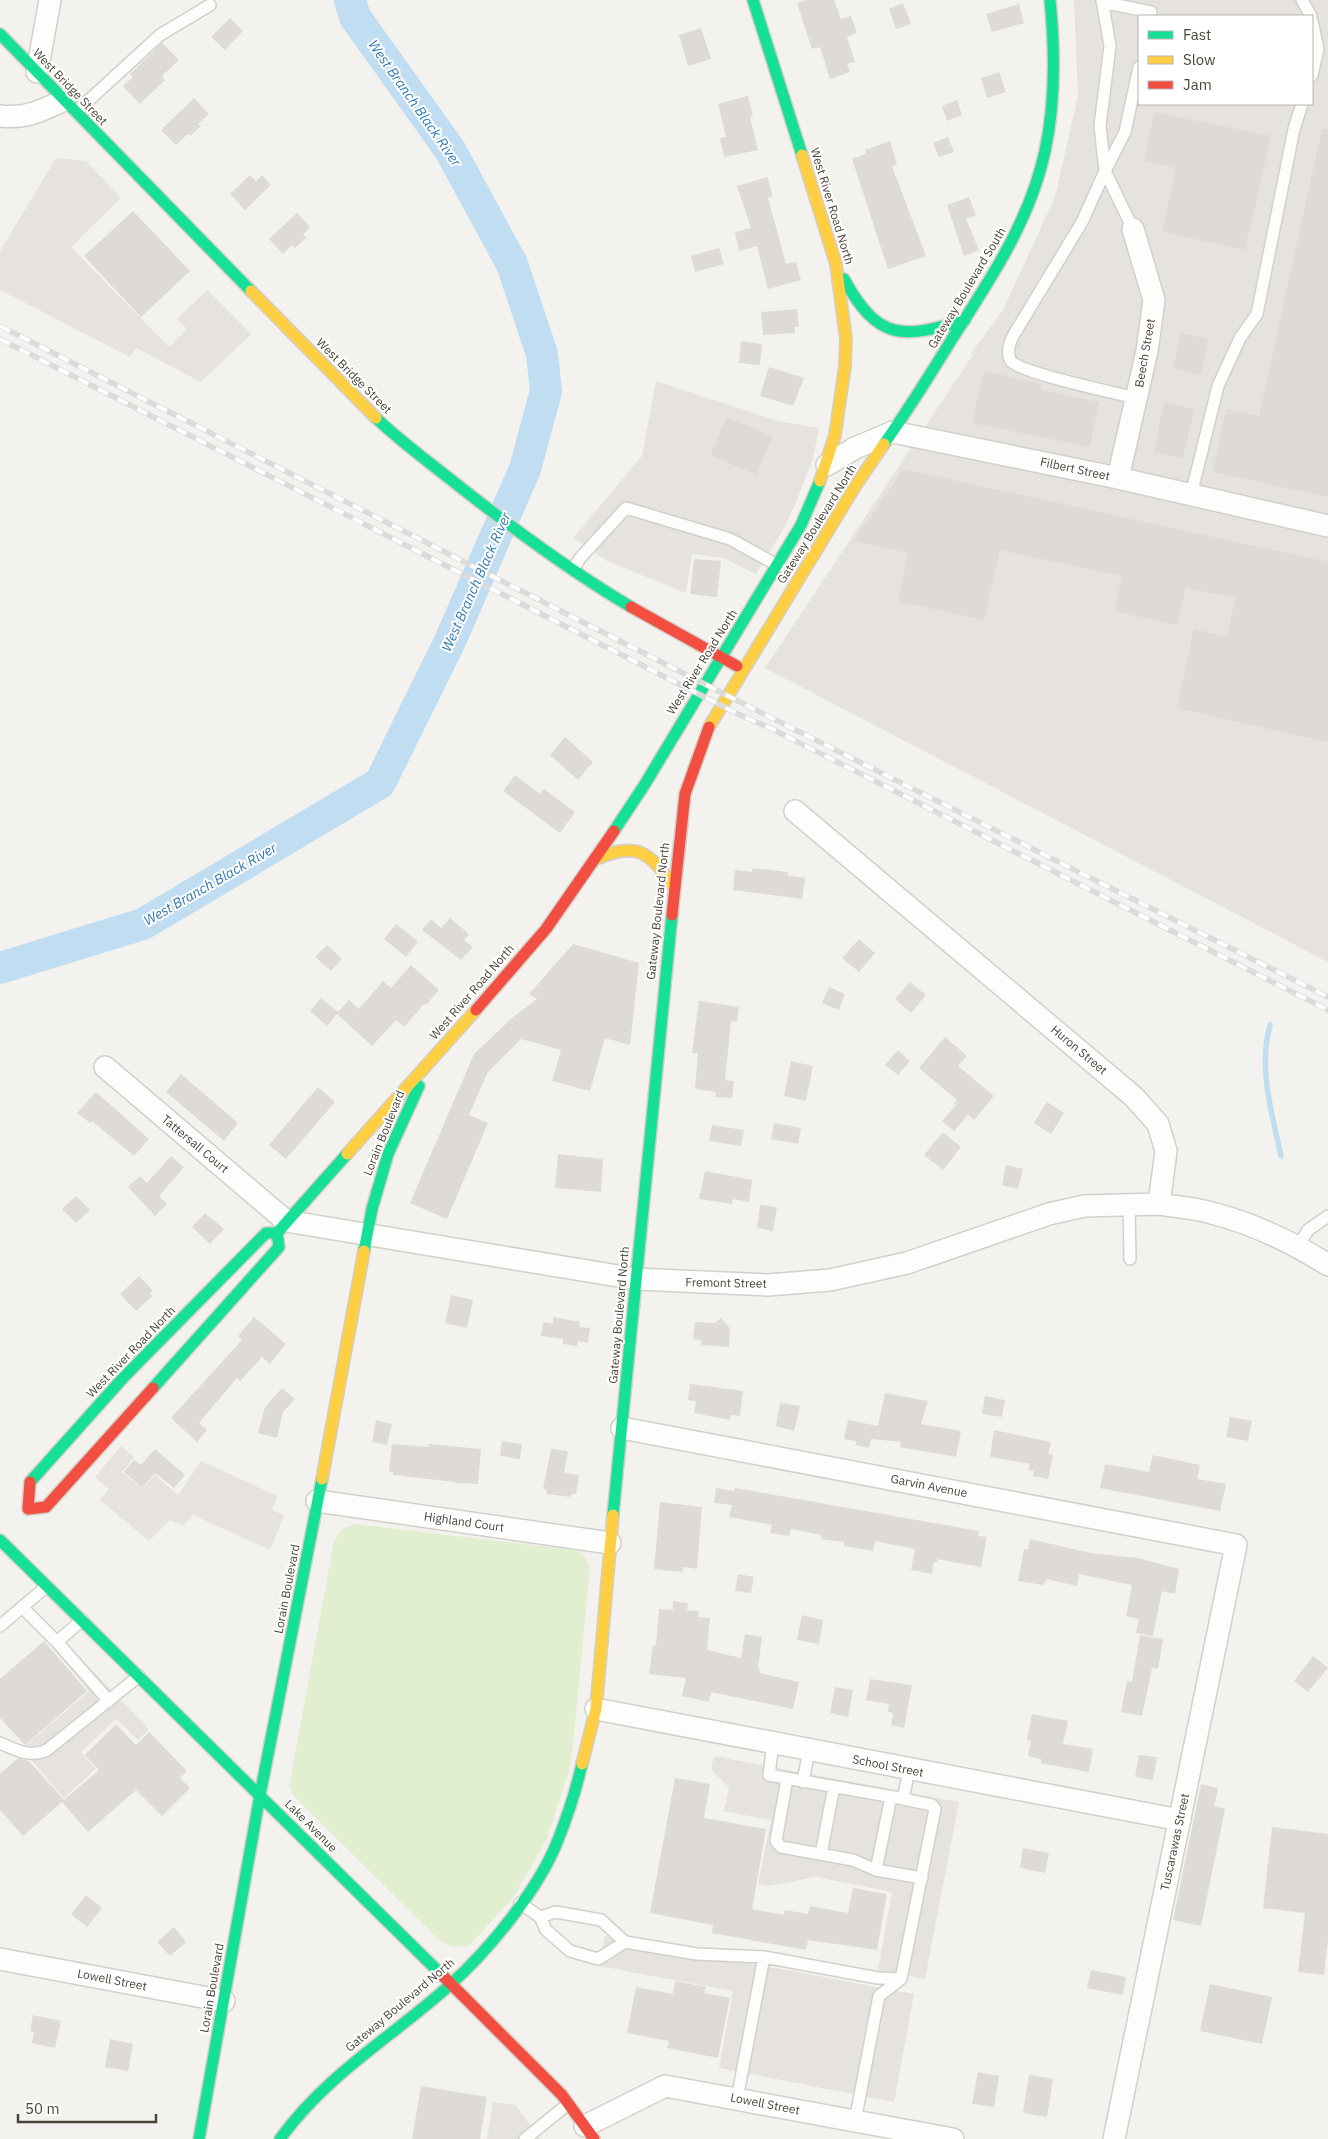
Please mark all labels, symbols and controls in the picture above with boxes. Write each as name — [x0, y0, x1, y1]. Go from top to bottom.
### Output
legend — [1138, 15, 1313, 105]
text: Fast — [1183, 25, 1211, 44]
water label: West Branch Black River — [364, 36, 466, 171]
street label: West Bridge Street — [30, 45, 111, 128]
text: Slow — [1183, 50, 1216, 69]
text: Jam — [1183, 75, 1212, 94]
street label: West River Road North — [808, 146, 857, 266]
street label: Gateway Boulevard South — [924, 224, 1009, 351]
street label: Beech Street — [1131, 317, 1158, 388]
street label: West Bridge Street — [313, 335, 395, 417]
street label: Filbert Street — [1039, 454, 1111, 483]
street label: Gateway Boulevard North — [774, 461, 859, 586]
water label: West Branch Black River — [437, 509, 515, 654]
street label: West River Road North — [663, 606, 740, 717]
water label: West Branch Black River — [140, 838, 280, 929]
street label: Gateway Boulevard North — [643, 842, 672, 980]
street label: West River Road North — [426, 941, 517, 1042]
street label: Huron Street — [1048, 1022, 1111, 1078]
street label: Lorain Boulevard — [360, 1088, 407, 1178]
street label: Tattersall Court — [159, 1111, 232, 1176]
street label: Gateway Boulevard North — [605, 1246, 632, 1384]
street label: Fremont Street — [685, 1274, 767, 1291]
street label: West River Road North — [83, 1303, 178, 1401]
street label: Garvin Avenue — [889, 1471, 969, 1500]
street label: Highland Court — [423, 1508, 505, 1535]
street label: Lorain Boulevard — [270, 1543, 303, 1635]
street label: School Street — [851, 1751, 925, 1780]
street label: Tuscarawas Street — [1157, 1792, 1192, 1892]
street label: Lake Avenue — [282, 1796, 341, 1855]
street label: Lorain Boulevard — [196, 1942, 227, 2034]
street label: Gateway Boulevard North — [342, 1955, 457, 2055]
street label: Lowell Street — [76, 1965, 148, 1994]
street label: Lowell Street — [729, 2089, 801, 2118]
scale bar — [18, 2092, 155, 2124]
text: 50 m — [25, 2099, 60, 2118]

